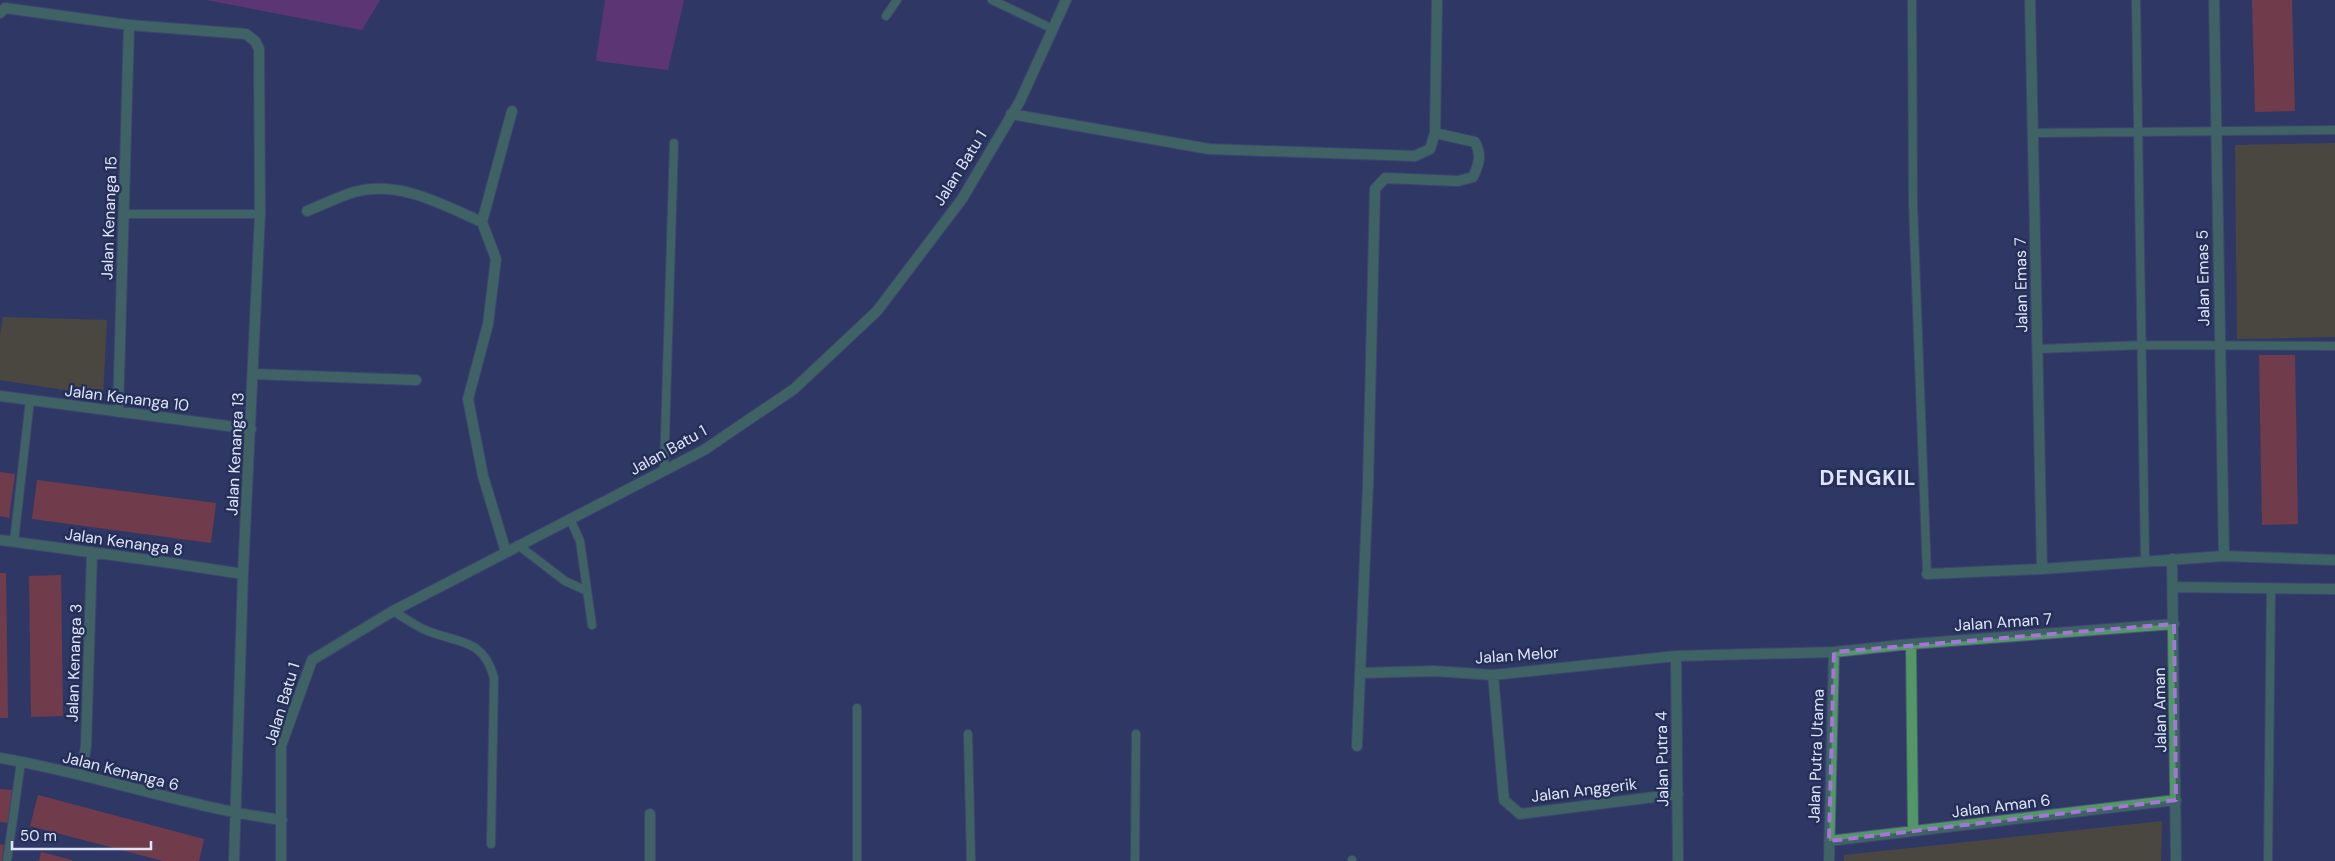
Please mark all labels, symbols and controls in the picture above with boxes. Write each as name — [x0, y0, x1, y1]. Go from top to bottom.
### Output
street label: Jalan Batu 1 — [929, 126, 991, 210]
street label: Jalan Kenanga 15 — [96, 156, 122, 280]
street label: Jalan Emas 5 — [2192, 230, 2214, 326]
street label: Jalan Emas 7 — [2010, 237, 2032, 333]
street label: Jalan Kenanga 10 — [64, 380, 190, 416]
street label: Jalan Kenanga 13 — [221, 392, 249, 516]
street label: Jalan Batu 1 — [626, 420, 710, 480]
district label: DENGKIL — [1820, 464, 1916, 492]
street label: Jalan Kenanga 8 — [64, 523, 184, 561]
street label: Jalan Kenanga 3 — [61, 603, 87, 723]
street label: Jalan Aman 7 — [1953, 608, 2053, 636]
street label: Jalan Melor — [1474, 642, 1560, 668]
street label: Jalan Batu 1 — [259, 660, 305, 748]
street label: Jalan Aman — [2149, 667, 2171, 753]
street label: Jalan Putra Utama — [1803, 688, 1829, 824]
street label: Jalan Putra 4 — [1651, 711, 1673, 807]
street label: Jalan Kenanga 6 — [61, 746, 181, 796]
street label: Jalan Anggerik — [1530, 773, 1638, 807]
street label: Jalan Aman 6 — [1950, 790, 2052, 822]
scale bar — [12, 818, 151, 850]
text: 50 m — [20, 826, 57, 846]

